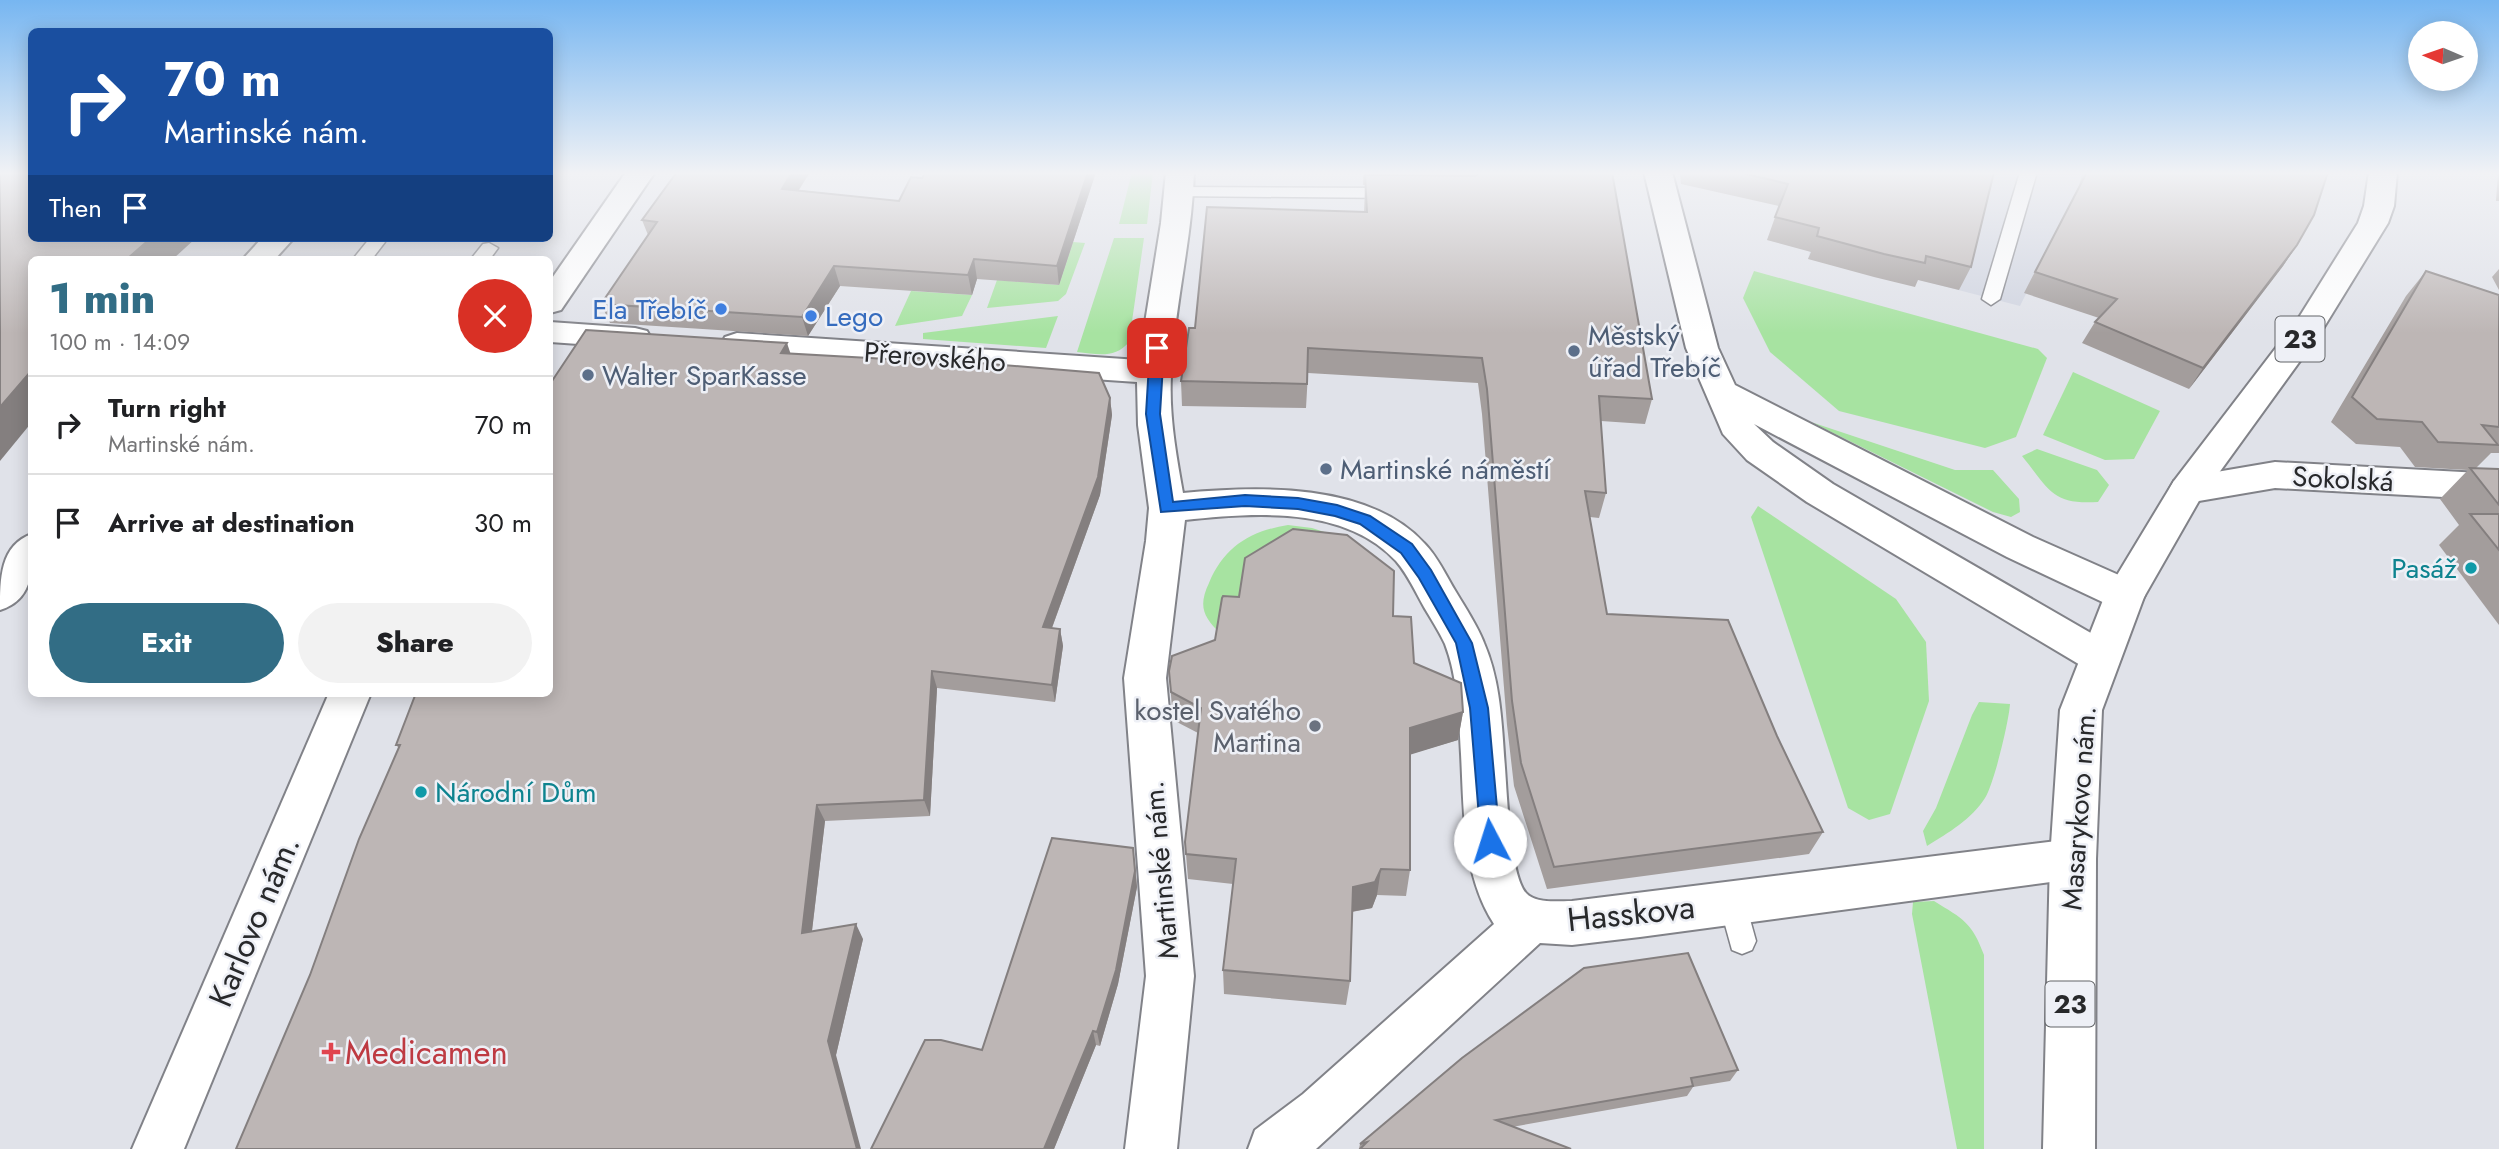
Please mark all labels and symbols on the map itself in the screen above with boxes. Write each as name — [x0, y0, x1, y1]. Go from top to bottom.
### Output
north arrow — [2408, 21, 2478, 91]
place label: Ela Třebíč — [592, 289, 707, 330]
place label: Lego — [825, 296, 883, 337]
marker: Ela Třebíč — [713, 301, 729, 317]
marker: Lego — [803, 308, 819, 324]
place label: Městský úřad Třebíč — [1588, 315, 1721, 388]
road number: 23 — [2276, 316, 2324, 362]
pin — [1127, 318, 1187, 378]
street label: Přerovského — [863, 332, 1007, 382]
marker: Městský úřad Třebíč — [1566, 343, 1582, 359]
place label: Walter SparKasse — [602, 355, 807, 396]
marker: Walter SparKasse — [580, 367, 596, 383]
place label: Martinské náměstí — [1340, 449, 1552, 490]
street label: Sokolská — [2291, 456, 2395, 502]
marker: Martinské náměstí — [1318, 461, 1334, 477]
place label: Pasáž — [2391, 548, 2457, 589]
marker: Pasáž — [2463, 560, 2479, 576]
place label: kostel Svatého Martina — [1134, 690, 1301, 763]
street label: Masarykovo nám. — [2051, 705, 2107, 911]
marker: kostel Svatého Martina — [1307, 718, 1323, 734]
place label: Národní Dům — [435, 772, 597, 813]
street label: Martinské nám. — [1133, 779, 1189, 961]
marker: Národní Dům — [413, 784, 429, 800]
position arrow — [1453, 804, 1527, 878]
street label: Karlovo nám. — [197, 828, 311, 1014]
street label: Hasskova — [1565, 883, 1697, 943]
road number: 23 — [2046, 981, 2094, 1026]
place label: Medicamen — [345, 1029, 508, 1076]
marker: Medicamen — [323, 1044, 339, 1060]

